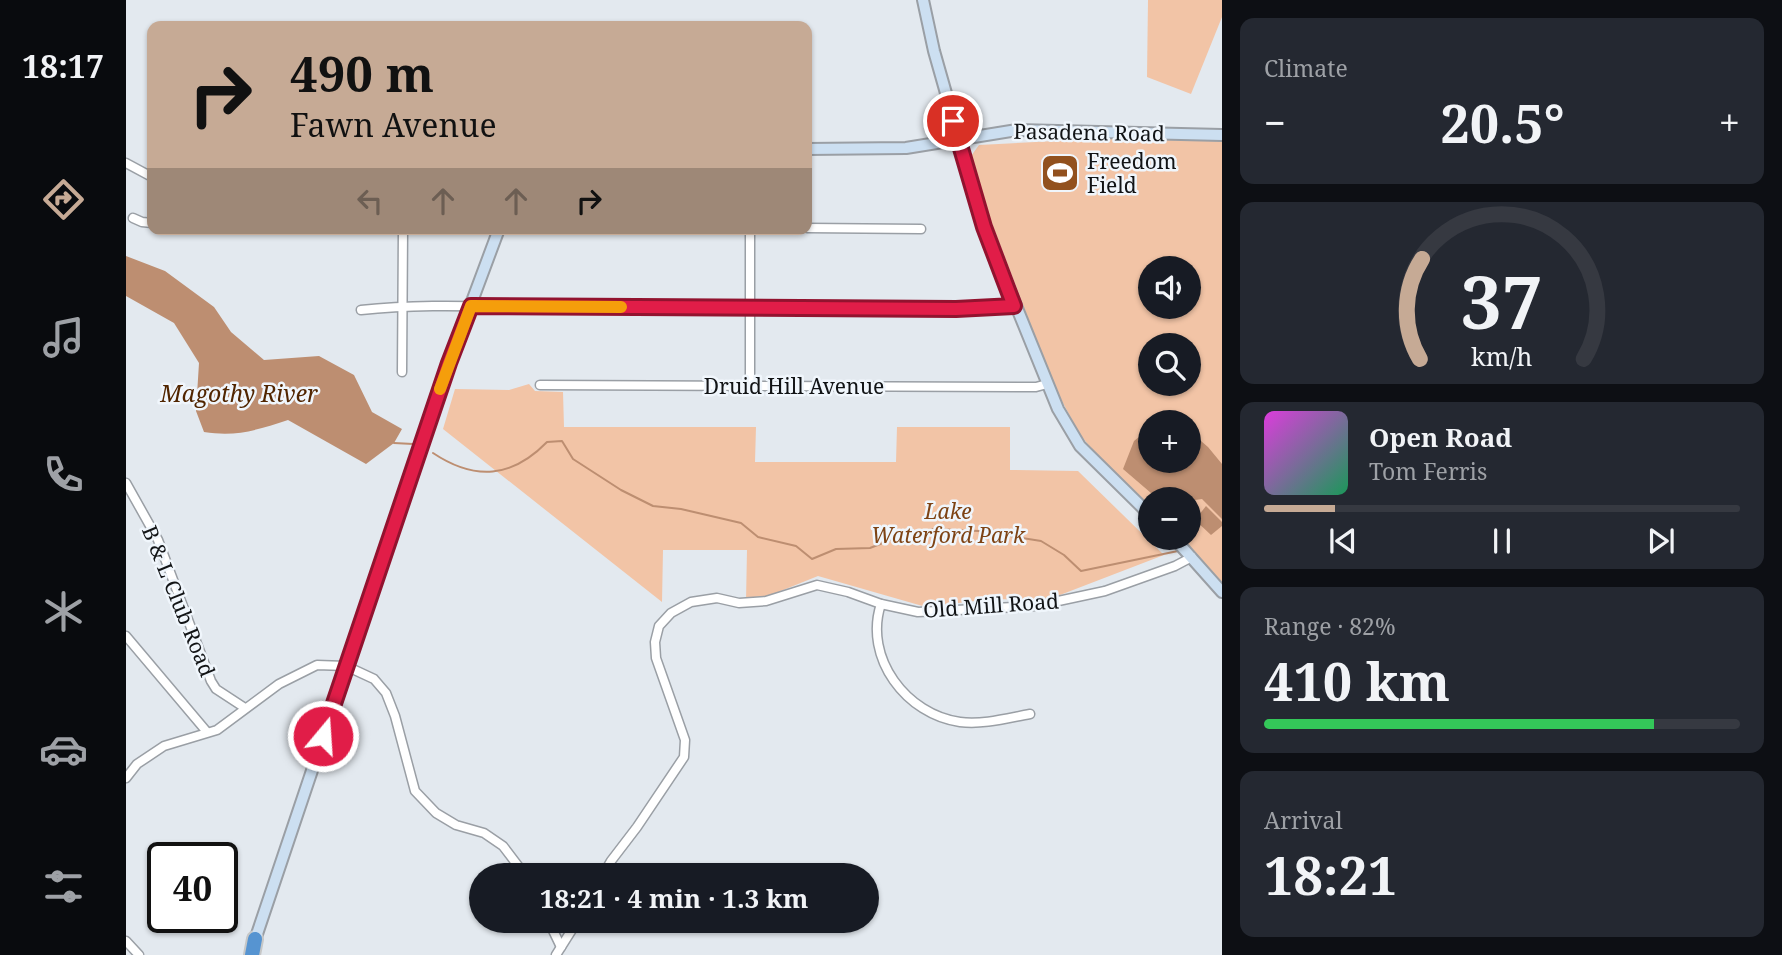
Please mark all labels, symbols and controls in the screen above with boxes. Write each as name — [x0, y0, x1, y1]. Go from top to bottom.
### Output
text: 490 m — [290, 40, 434, 106]
text: 18:17 — [22, 44, 104, 87]
icon: right — [175, 49, 266, 140]
text: Climate — [1264, 52, 1348, 84]
text: 20.5° — [1440, 87, 1565, 158]
pin — [923, 91, 983, 151]
text: − — [1264, 96, 1286, 148]
text: + — [1719, 96, 1740, 148]
icon: arrive — [934, 102, 972, 140]
text: Fawn Avenue — [290, 103, 497, 146]
street label: Pasadena Road — [1013, 117, 1165, 147]
place label: Freedom Field — [1087, 147, 1177, 199]
sports icon: Freedom Field — [1039, 152, 1081, 194]
icon: directions — [39, 175, 88, 224]
icon: left — [351, 182, 389, 220]
icon: ahead — [424, 182, 462, 220]
icon: ahead — [497, 182, 535, 220]
icon: right — [570, 182, 608, 220]
text: 37 — [1461, 252, 1543, 351]
map controls — [1138, 256, 1201, 550]
button: sound — [1138, 256, 1201, 319]
icon: music — [39, 313, 88, 362]
button: search — [1138, 333, 1201, 396]
text: km/h — [1471, 339, 1533, 373]
street label: Druid Hill Avenue — [704, 372, 884, 400]
water label: Magothy River — [159, 377, 318, 409]
button: + — [1138, 410, 1201, 473]
text: Open Road — [1369, 419, 1512, 455]
icon: phone — [39, 450, 88, 499]
text: Tom Ferris — [1369, 455, 1487, 487]
button: − — [1138, 487, 1201, 550]
park label: Lake Waterford Park — [871, 497, 1026, 549]
street label: B & L Club Road — [136, 521, 222, 681]
icon: previous — [1324, 522, 1362, 560]
icon: pause — [1483, 522, 1521, 560]
icon: next — [1642, 522, 1680, 560]
street label: Old Mill Road — [922, 586, 1060, 624]
icon: climate — [39, 587, 88, 636]
text: Range · 82% — [1264, 610, 1396, 642]
text: 410 km — [1264, 645, 1450, 716]
position arrow — [286, 699, 360, 773]
icon: car — [39, 725, 88, 774]
text: Arrival — [1264, 804, 1343, 836]
text: 18:21 — [1264, 839, 1397, 910]
speed limit sign: 40 — [147, 842, 238, 933]
icon: filters — [39, 862, 88, 911]
text: 18:21 · 4 min · 1.3 km — [540, 880, 808, 916]

